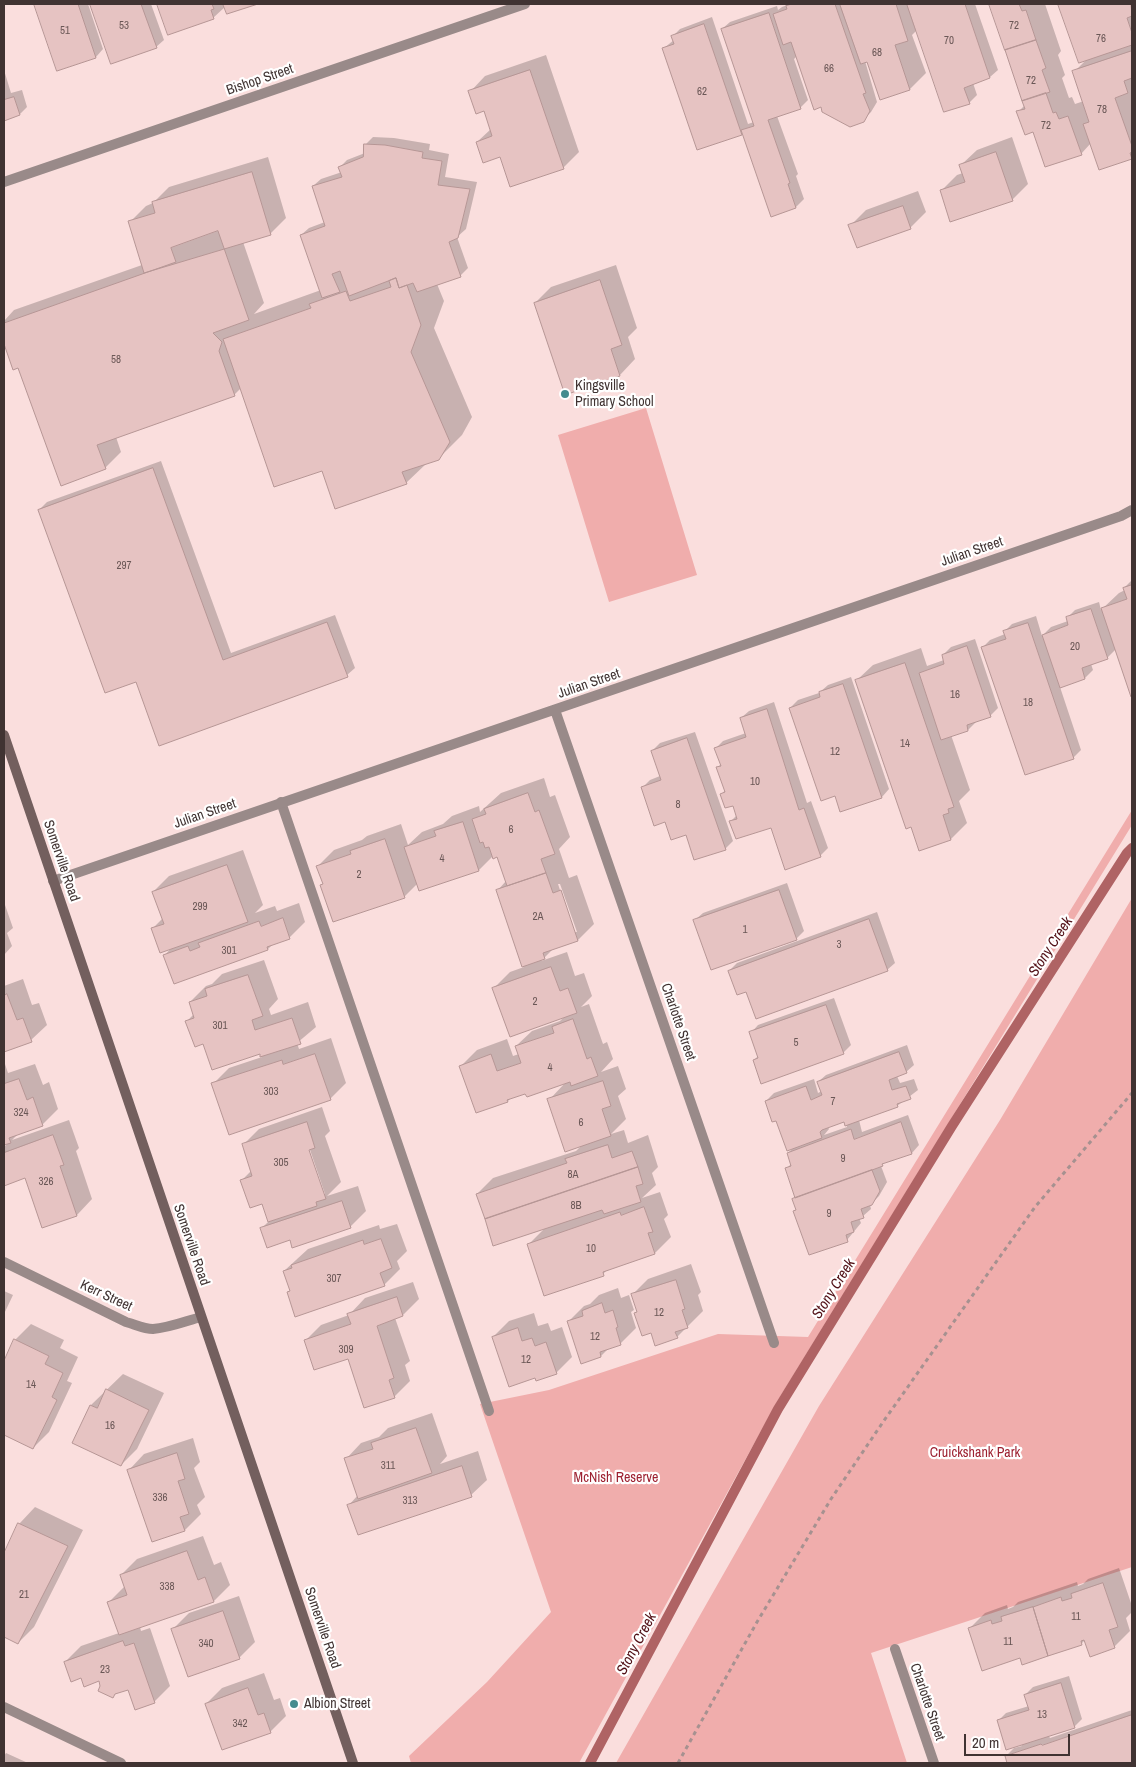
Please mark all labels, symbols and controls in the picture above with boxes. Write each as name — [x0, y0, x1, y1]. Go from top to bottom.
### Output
house number: 53 — [119, 19, 129, 33]
house number: 72 — [1009, 19, 1019, 33]
house number: 51 — [60, 24, 70, 38]
house number: 76 — [1096, 32, 1106, 46]
house number: 70 — [944, 34, 954, 48]
house number: 68 — [872, 46, 882, 60]
street label: Bishop Street — [224, 61, 296, 99]
house number: 66 — [824, 62, 834, 76]
house number: 72 — [1026, 74, 1036, 88]
house number: 62 — [697, 85, 707, 99]
house number: 78 — [1097, 103, 1107, 117]
house number: 72 — [1041, 119, 1051, 133]
house number: 58 — [111, 353, 121, 367]
place label: Kingsville Primary School — [575, 378, 653, 411]
marker: Kingsville Primary School — [559, 388, 571, 400]
street label: Julian Street — [939, 534, 1005, 570]
house number: 297 — [116, 559, 132, 573]
house number: 20 — [1070, 640, 1080, 654]
street label: Julian Street — [556, 666, 622, 702]
house number: 16 — [950, 688, 960, 702]
house number: 18 — [1023, 696, 1033, 710]
house number: 14 — [900, 737, 910, 751]
house number: 12 — [830, 745, 840, 759]
house number: 10 — [750, 775, 760, 789]
street label: Julian Street — [172, 796, 238, 832]
house number: 8 — [675, 798, 681, 812]
street label: Somerville Road — [39, 818, 83, 904]
house number: 6 — [508, 823, 514, 837]
house number: 4 — [439, 852, 445, 866]
house number: 2 — [356, 868, 362, 882]
house number: 299 — [192, 900, 208, 914]
house number: 2A — [532, 910, 544, 924]
water label: Stony Creek — [1025, 914, 1077, 980]
house number: 1 — [742, 923, 748, 937]
house number: 3 — [836, 938, 842, 952]
house number: 301 — [221, 944, 237, 958]
street label: Charlotte Street — [657, 981, 699, 1063]
house number: 2 — [532, 995, 538, 1009]
house number: 301 — [212, 1019, 228, 1033]
house number: 5 — [793, 1036, 799, 1050]
house number: 4 — [547, 1061, 553, 1075]
house number: 303 — [263, 1085, 279, 1099]
house number: 7 — [830, 1095, 836, 1109]
house number: 324 — [13, 1106, 29, 1120]
house number: 6 — [578, 1116, 584, 1130]
house number: 9 — [840, 1152, 846, 1166]
house number: 305 — [273, 1156, 289, 1170]
house number: 8A — [567, 1168, 579, 1182]
house number: 326 — [38, 1175, 54, 1189]
house number: 8B — [570, 1199, 582, 1213]
street label: Somerville Road — [169, 1202, 213, 1288]
house number: 9 — [826, 1207, 832, 1221]
house number: 10 — [586, 1242, 596, 1256]
water label: Stony Creek — [808, 1256, 860, 1322]
house number: 307 — [326, 1272, 342, 1286]
street label: Kerr Street — [77, 1277, 135, 1315]
house number: 12 — [654, 1306, 664, 1320]
house number: 12 — [590, 1330, 600, 1344]
house number: 309 — [338, 1343, 354, 1357]
house number: 12 — [521, 1353, 531, 1367]
house number: 14 — [26, 1378, 36, 1392]
house number: 16 — [105, 1419, 115, 1433]
park label: Cruickshank Park — [930, 1445, 1020, 1461]
house number: 311 — [381, 1459, 395, 1473]
park label: McNish Reserve — [574, 1470, 658, 1486]
house number: 336 — [152, 1491, 168, 1505]
house number: 313 — [402, 1494, 418, 1508]
house number: 338 — [159, 1580, 175, 1594]
street label: Somerville Road — [300, 1585, 344, 1671]
house number: 21 — [19, 1588, 29, 1602]
water label: Stony Creek — [613, 1610, 661, 1678]
house number: 11 — [1071, 1610, 1081, 1624]
house number: 11 — [1003, 1635, 1013, 1649]
house number: 340 — [198, 1637, 214, 1651]
street label: Charlotte Street — [906, 1661, 948, 1743]
house number: 23 — [100, 1663, 110, 1677]
place label: Albion Street — [304, 1696, 370, 1712]
marker: Albion Street — [288, 1698, 300, 1710]
house number: 13 — [1037, 1708, 1047, 1722]
house number: 342 — [232, 1717, 248, 1731]
scale bar — [966, 1724, 1072, 1756]
text: 20 m — [972, 1732, 999, 1753]

